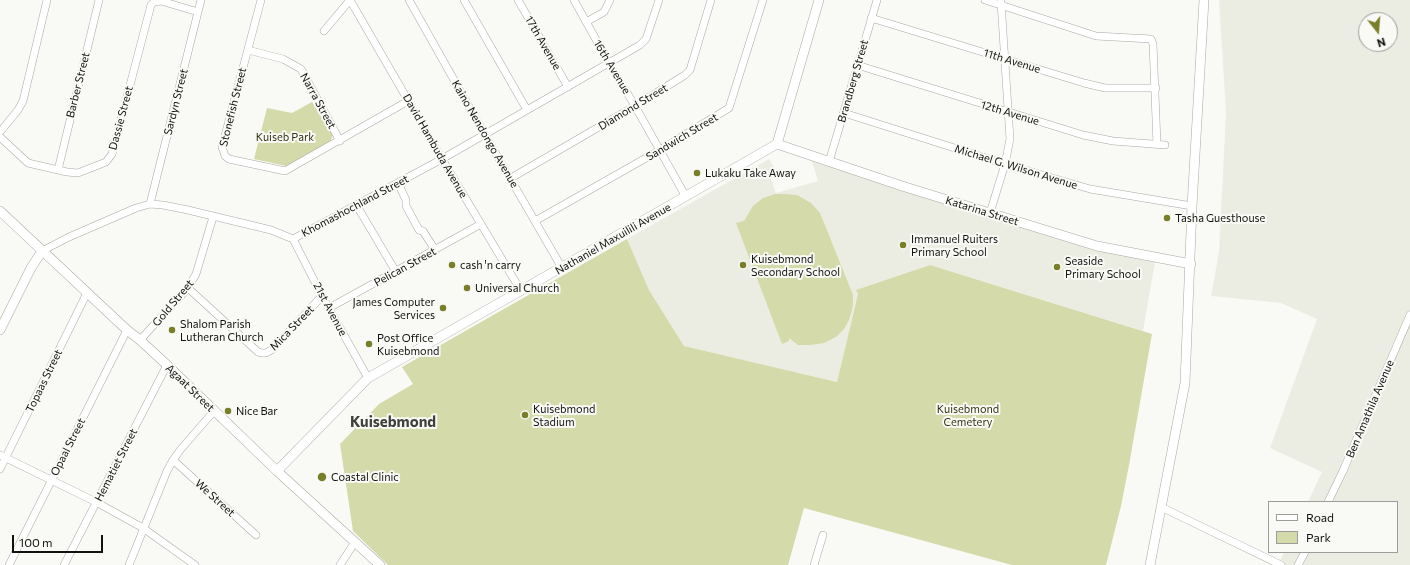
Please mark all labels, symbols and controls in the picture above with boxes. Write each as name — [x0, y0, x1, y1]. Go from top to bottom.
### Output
north arrow — [1358, 12, 1398, 52]
street label: 17th Avenue — [522, 14, 564, 72]
text: N — [1376, 36, 1387, 50]
street label: 16th Avenue — [591, 37, 633, 97]
street label: Brandberg Street — [835, 38, 871, 124]
street label: 11th Avenue — [982, 46, 1042, 76]
street label: Barber Street — [63, 51, 93, 119]
street label: Stonefish Street — [217, 66, 249, 148]
street label: Sardyn Street — [161, 67, 191, 137]
street label: Narra Street — [297, 71, 339, 131]
street label: Kaino Nendongo Avenue — [449, 78, 521, 190]
street label: Diamond Street — [596, 81, 670, 133]
street label: Dassie Street — [106, 85, 136, 151]
street label: David Hambuda Avenue — [400, 92, 470, 200]
street label: 12th Avenue — [979, 98, 1041, 128]
street label: Sandwich Street — [644, 110, 720, 164]
park label: Kuiseb Park — [256, 130, 314, 144]
street label: Michael G. Wilson Avenue — [953, 142, 1079, 192]
place label: Lukaku Take Away — [705, 166, 796, 180]
marker: Lukaku Take Away — [692, 168, 702, 178]
street label: Khomashochland Street — [299, 172, 411, 240]
street label: Katarina Street — [944, 194, 1020, 228]
street label: Nathaniel Maxuilili Avenue — [553, 200, 673, 278]
place label: Tasha Guesthouse — [1175, 211, 1265, 225]
marker: Tasha Guesthouse — [1162, 213, 1172, 223]
place label: Immanuel Ruiters Primary School — [911, 232, 998, 258]
marker: Immanuel Ruiters Primary School — [898, 240, 908, 250]
street label: Pelican Street — [372, 245, 438, 289]
place label: Kuisebmond Secondary School — [751, 252, 840, 278]
place label: Seaside Primary School — [1065, 254, 1141, 280]
place label: cash 'n carry — [460, 258, 521, 272]
marker: cash 'n carry — [447, 260, 457, 270]
marker: Kuisebmond Secondary School — [738, 260, 748, 270]
marker: Seaside Primary School — [1052, 262, 1062, 272]
street label: Gold Street — [150, 277, 196, 329]
street label: 21st Avenue — [310, 280, 350, 338]
place label: Universal Church — [475, 281, 559, 295]
marker: Universal Church — [462, 283, 472, 293]
place label: James Computer Services — [353, 295, 435, 321]
street label: Mica Street — [267, 303, 317, 353]
marker: James Computer Services — [438, 303, 448, 313]
place label: Shalom Parish Lutheran Church — [180, 317, 263, 343]
marker: Shalom Parish Lutheran Church — [167, 325, 177, 335]
place label: Post Office Kuisebmond — [377, 331, 439, 357]
marker: Post Office Kuisebmond — [364, 339, 374, 349]
street label: Topaas Street — [23, 347, 65, 415]
street label: Ben Amathila Avenue — [1343, 358, 1397, 460]
street label: Agaat Street — [163, 362, 217, 414]
place label: Kuisebmond Stadium — [533, 402, 595, 428]
park label: Kuisebmond Cemetery — [937, 402, 999, 428]
place label: Nice Bar — [236, 404, 278, 418]
marker: Nice Bar — [223, 406, 233, 416]
marker: Kuisebmond Stadium — [520, 410, 530, 420]
district label: Kuisebmond — [350, 413, 436, 431]
street label: Opaal Street — [48, 416, 88, 478]
street label: Hematiet Street — [92, 426, 140, 504]
place label: Coastal Clinic — [331, 470, 399, 484]
marker: Coastal Clinic — [316, 471, 328, 483]
street label: We Street — [192, 477, 238, 519]
legend — [1268, 501, 1398, 553]
text: Road — [1306, 510, 1334, 524]
scale bar — [14, 527, 105, 553]
text: Park — [1306, 530, 1331, 544]
text: 100 m — [19, 535, 53, 549]

